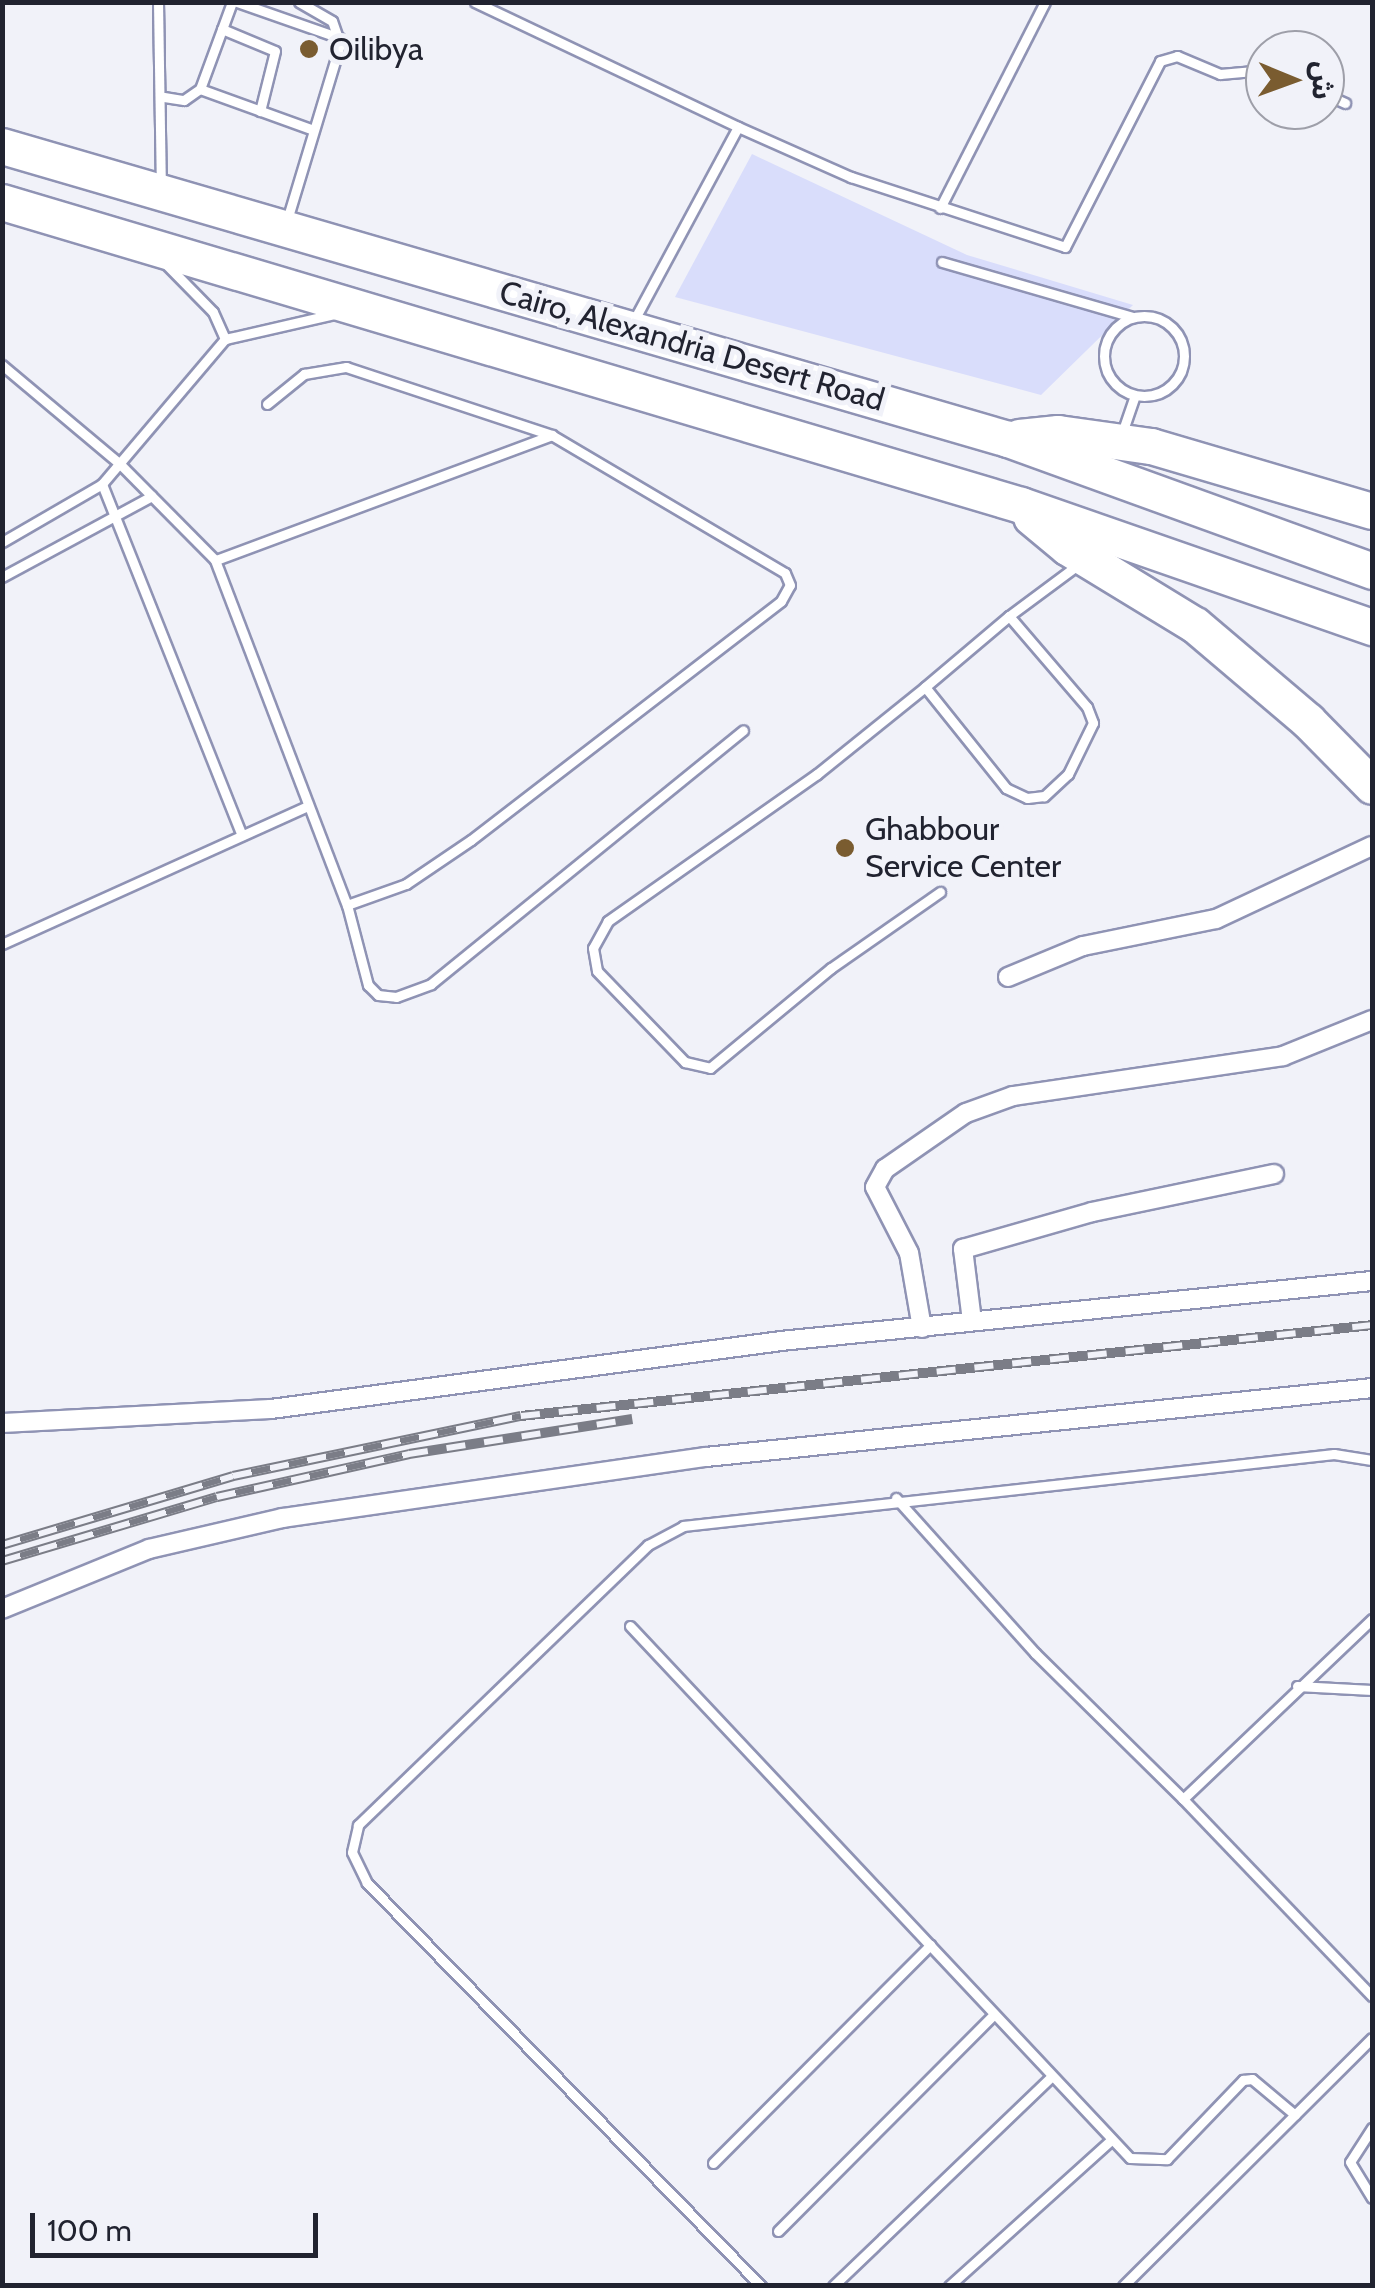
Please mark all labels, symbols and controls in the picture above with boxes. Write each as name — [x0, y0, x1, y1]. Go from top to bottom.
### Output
place label: Oilibya — [329, 30, 423, 68]
north arrow — [1245, 30, 1345, 130]
marker: Oilibya — [298, 38, 320, 60]
text: ش — [1306, 61, 1340, 100]
street label: Cairo, Alexandria Desert Road — [495, 273, 889, 419]
place label: Ghabbour Service Center — [865, 811, 1061, 886]
marker: Ghabbour Service Center — [834, 837, 856, 859]
scale bar — [35, 2193, 322, 2255]
text: 100 m — [47, 2212, 132, 2249]

